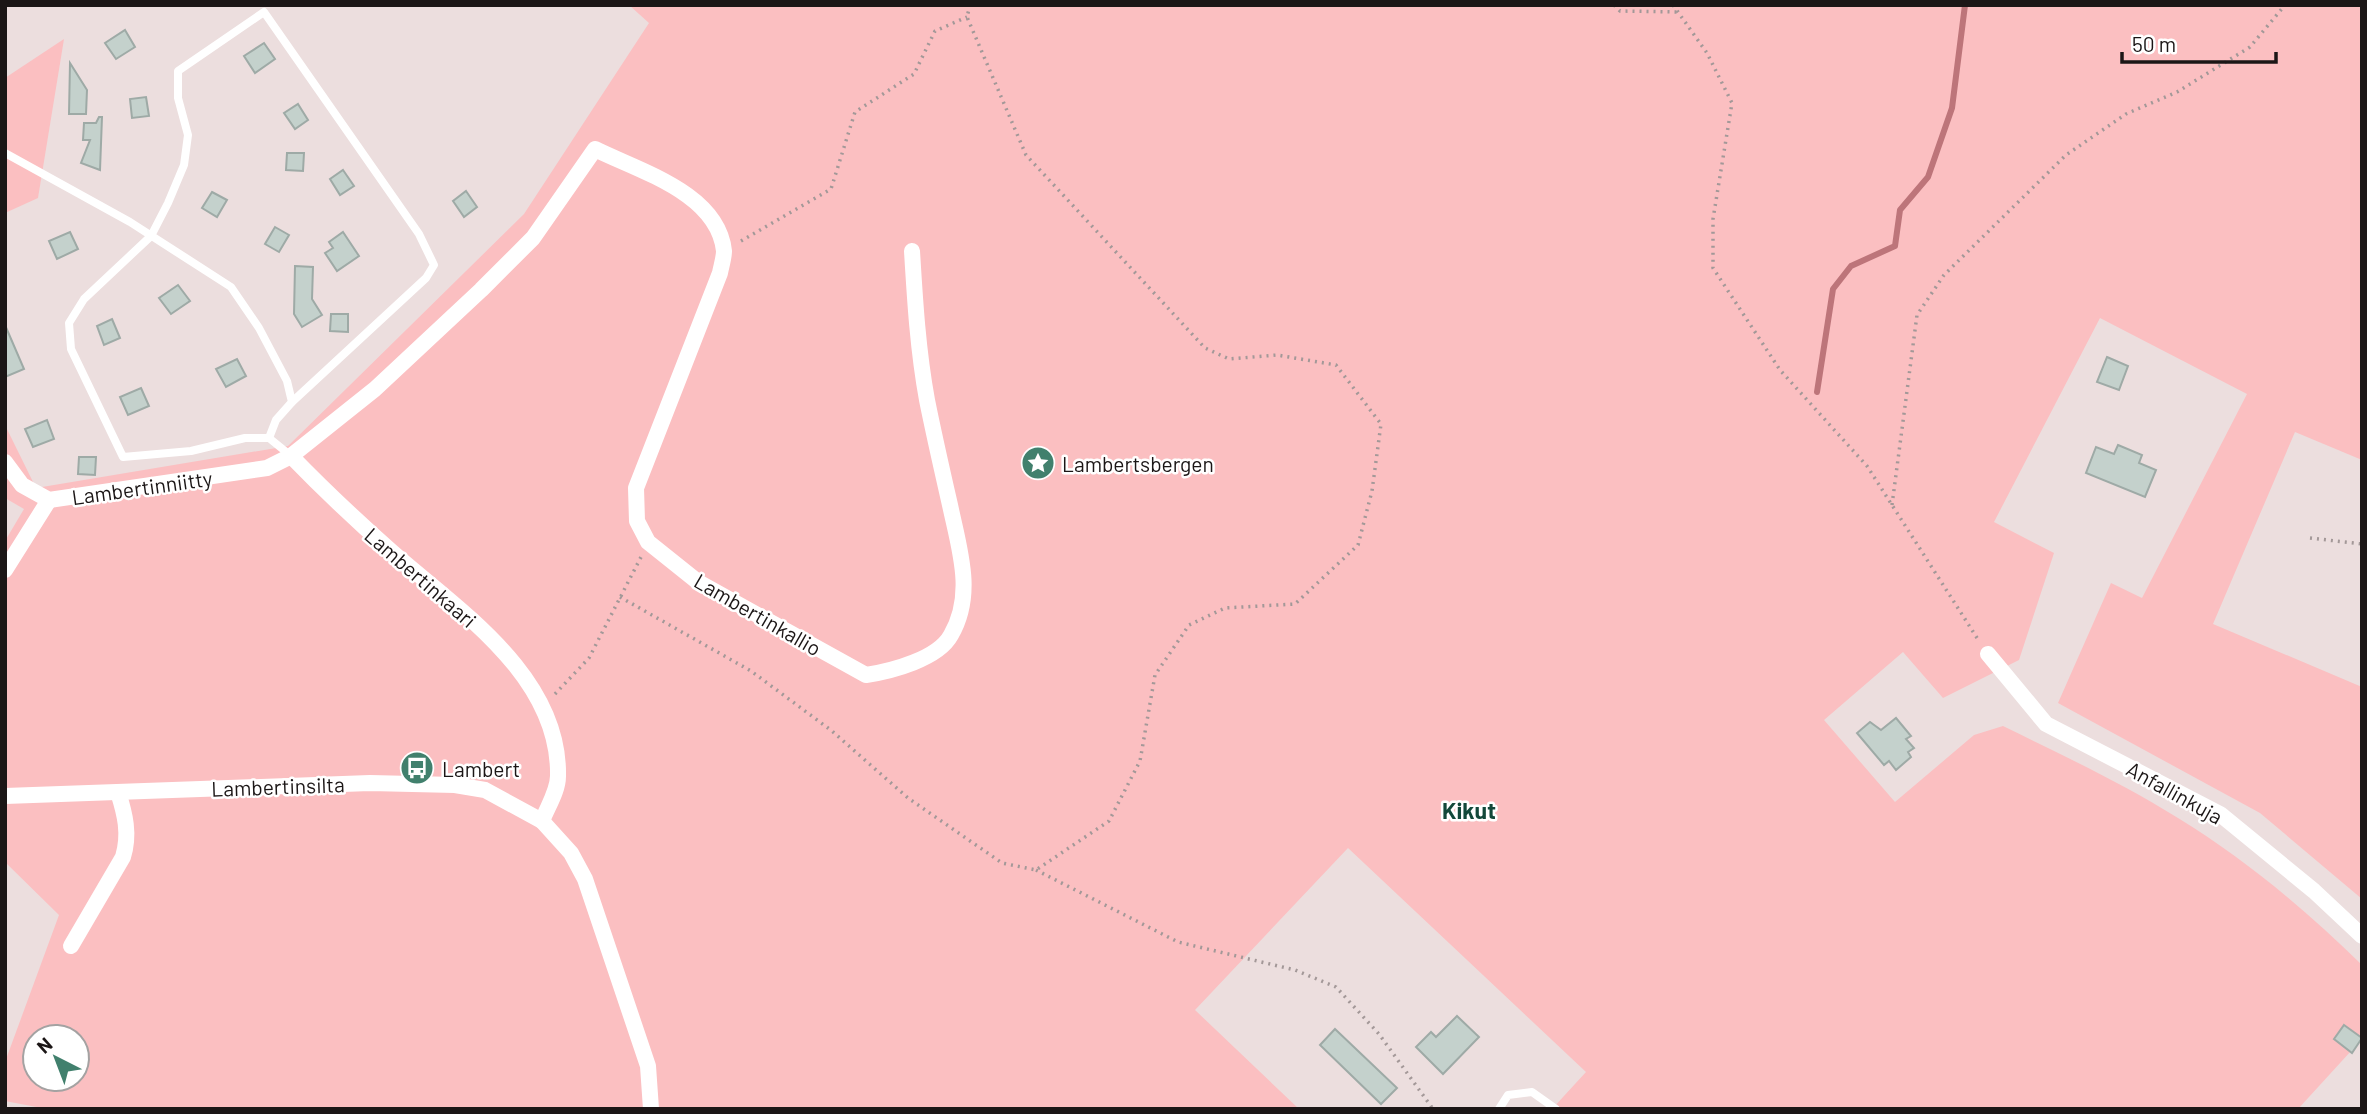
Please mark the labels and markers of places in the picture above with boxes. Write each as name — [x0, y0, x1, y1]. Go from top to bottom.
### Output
place icon: Lambertsbergen — [1019, 444, 1057, 482]
place label: Lambertsbergen — [1062, 451, 1214, 476]
bus stop icon: Lambert — [398, 749, 436, 787]
place label: Lambert — [442, 756, 520, 781]

